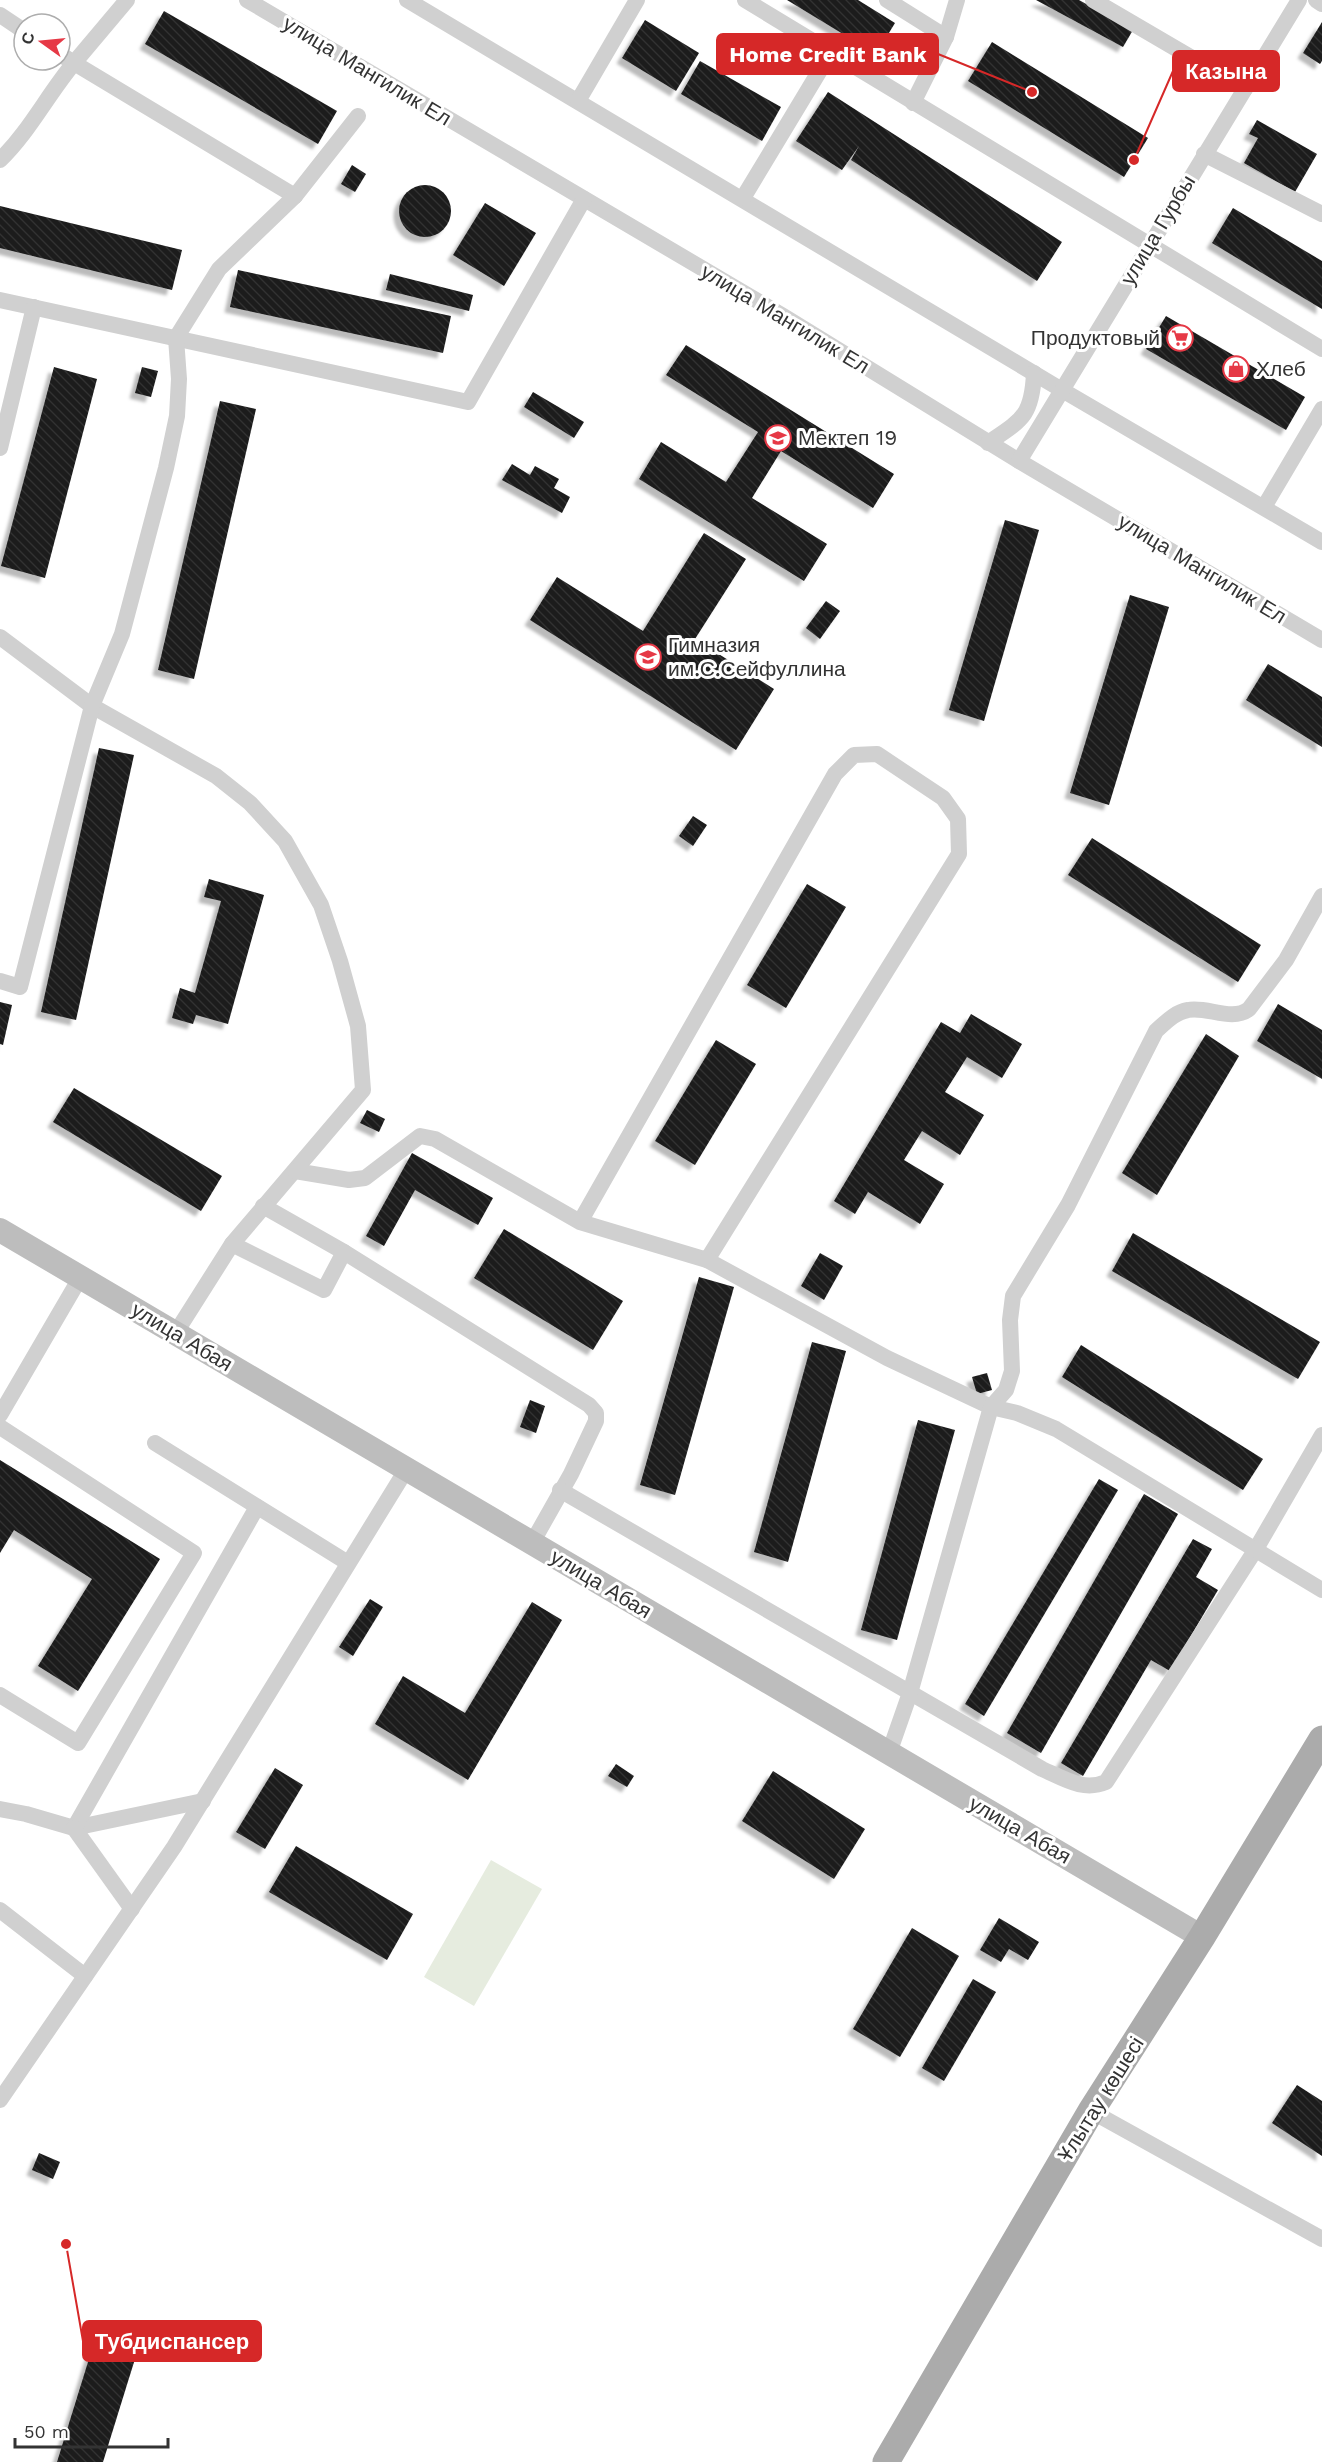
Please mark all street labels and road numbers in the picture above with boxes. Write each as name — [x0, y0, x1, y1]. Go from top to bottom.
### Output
street label: улица Мангилик Ел — [279, 10, 456, 131]
street label: улица Гурбы — [1115, 170, 1200, 289]
street label: улица Мангилик Ел — [697, 258, 874, 379]
street label: улица Мангилик Ел — [1114, 508, 1291, 629]
street label: улица Абая — [127, 1297, 237, 1377]
street label: улица Абая — [546, 1544, 656, 1624]
street label: улица Абая — [965, 1790, 1076, 1869]
street label: Ұлытау көшесі — [1052, 2032, 1149, 2166]

